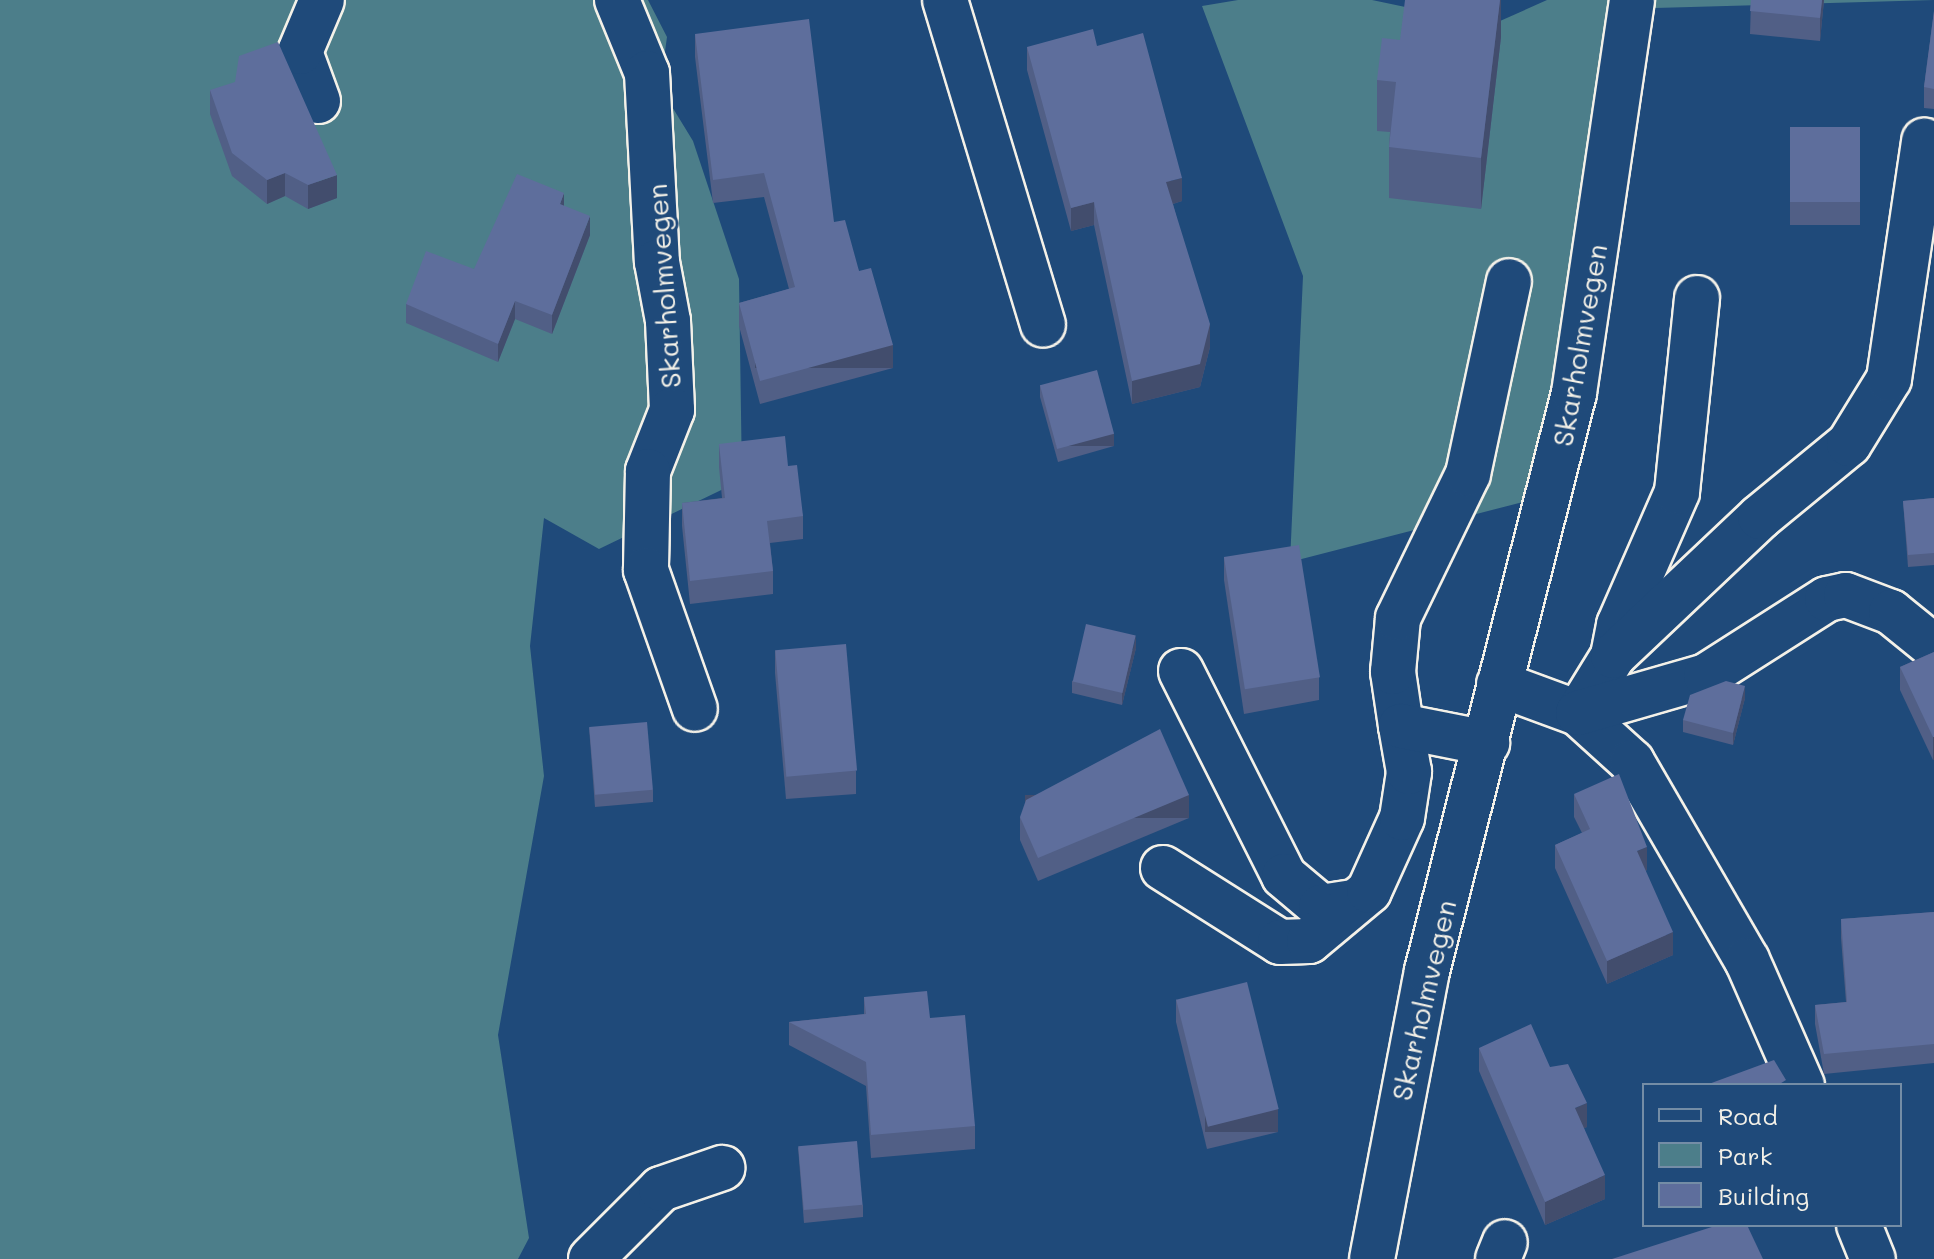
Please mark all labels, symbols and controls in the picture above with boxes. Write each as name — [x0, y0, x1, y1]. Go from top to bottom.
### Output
street label: Skarholmvegen — [639, 183, 687, 389]
street label: Skarholmvegen — [1545, 241, 1613, 449]
street label: Skarholmvegen — [1384, 896, 1462, 1104]
legend — [1642, 1083, 1902, 1227]
text: Road — [1718, 1100, 1778, 1131]
text: Park — [1718, 1140, 1772, 1171]
text: Building — [1718, 1180, 1809, 1211]

